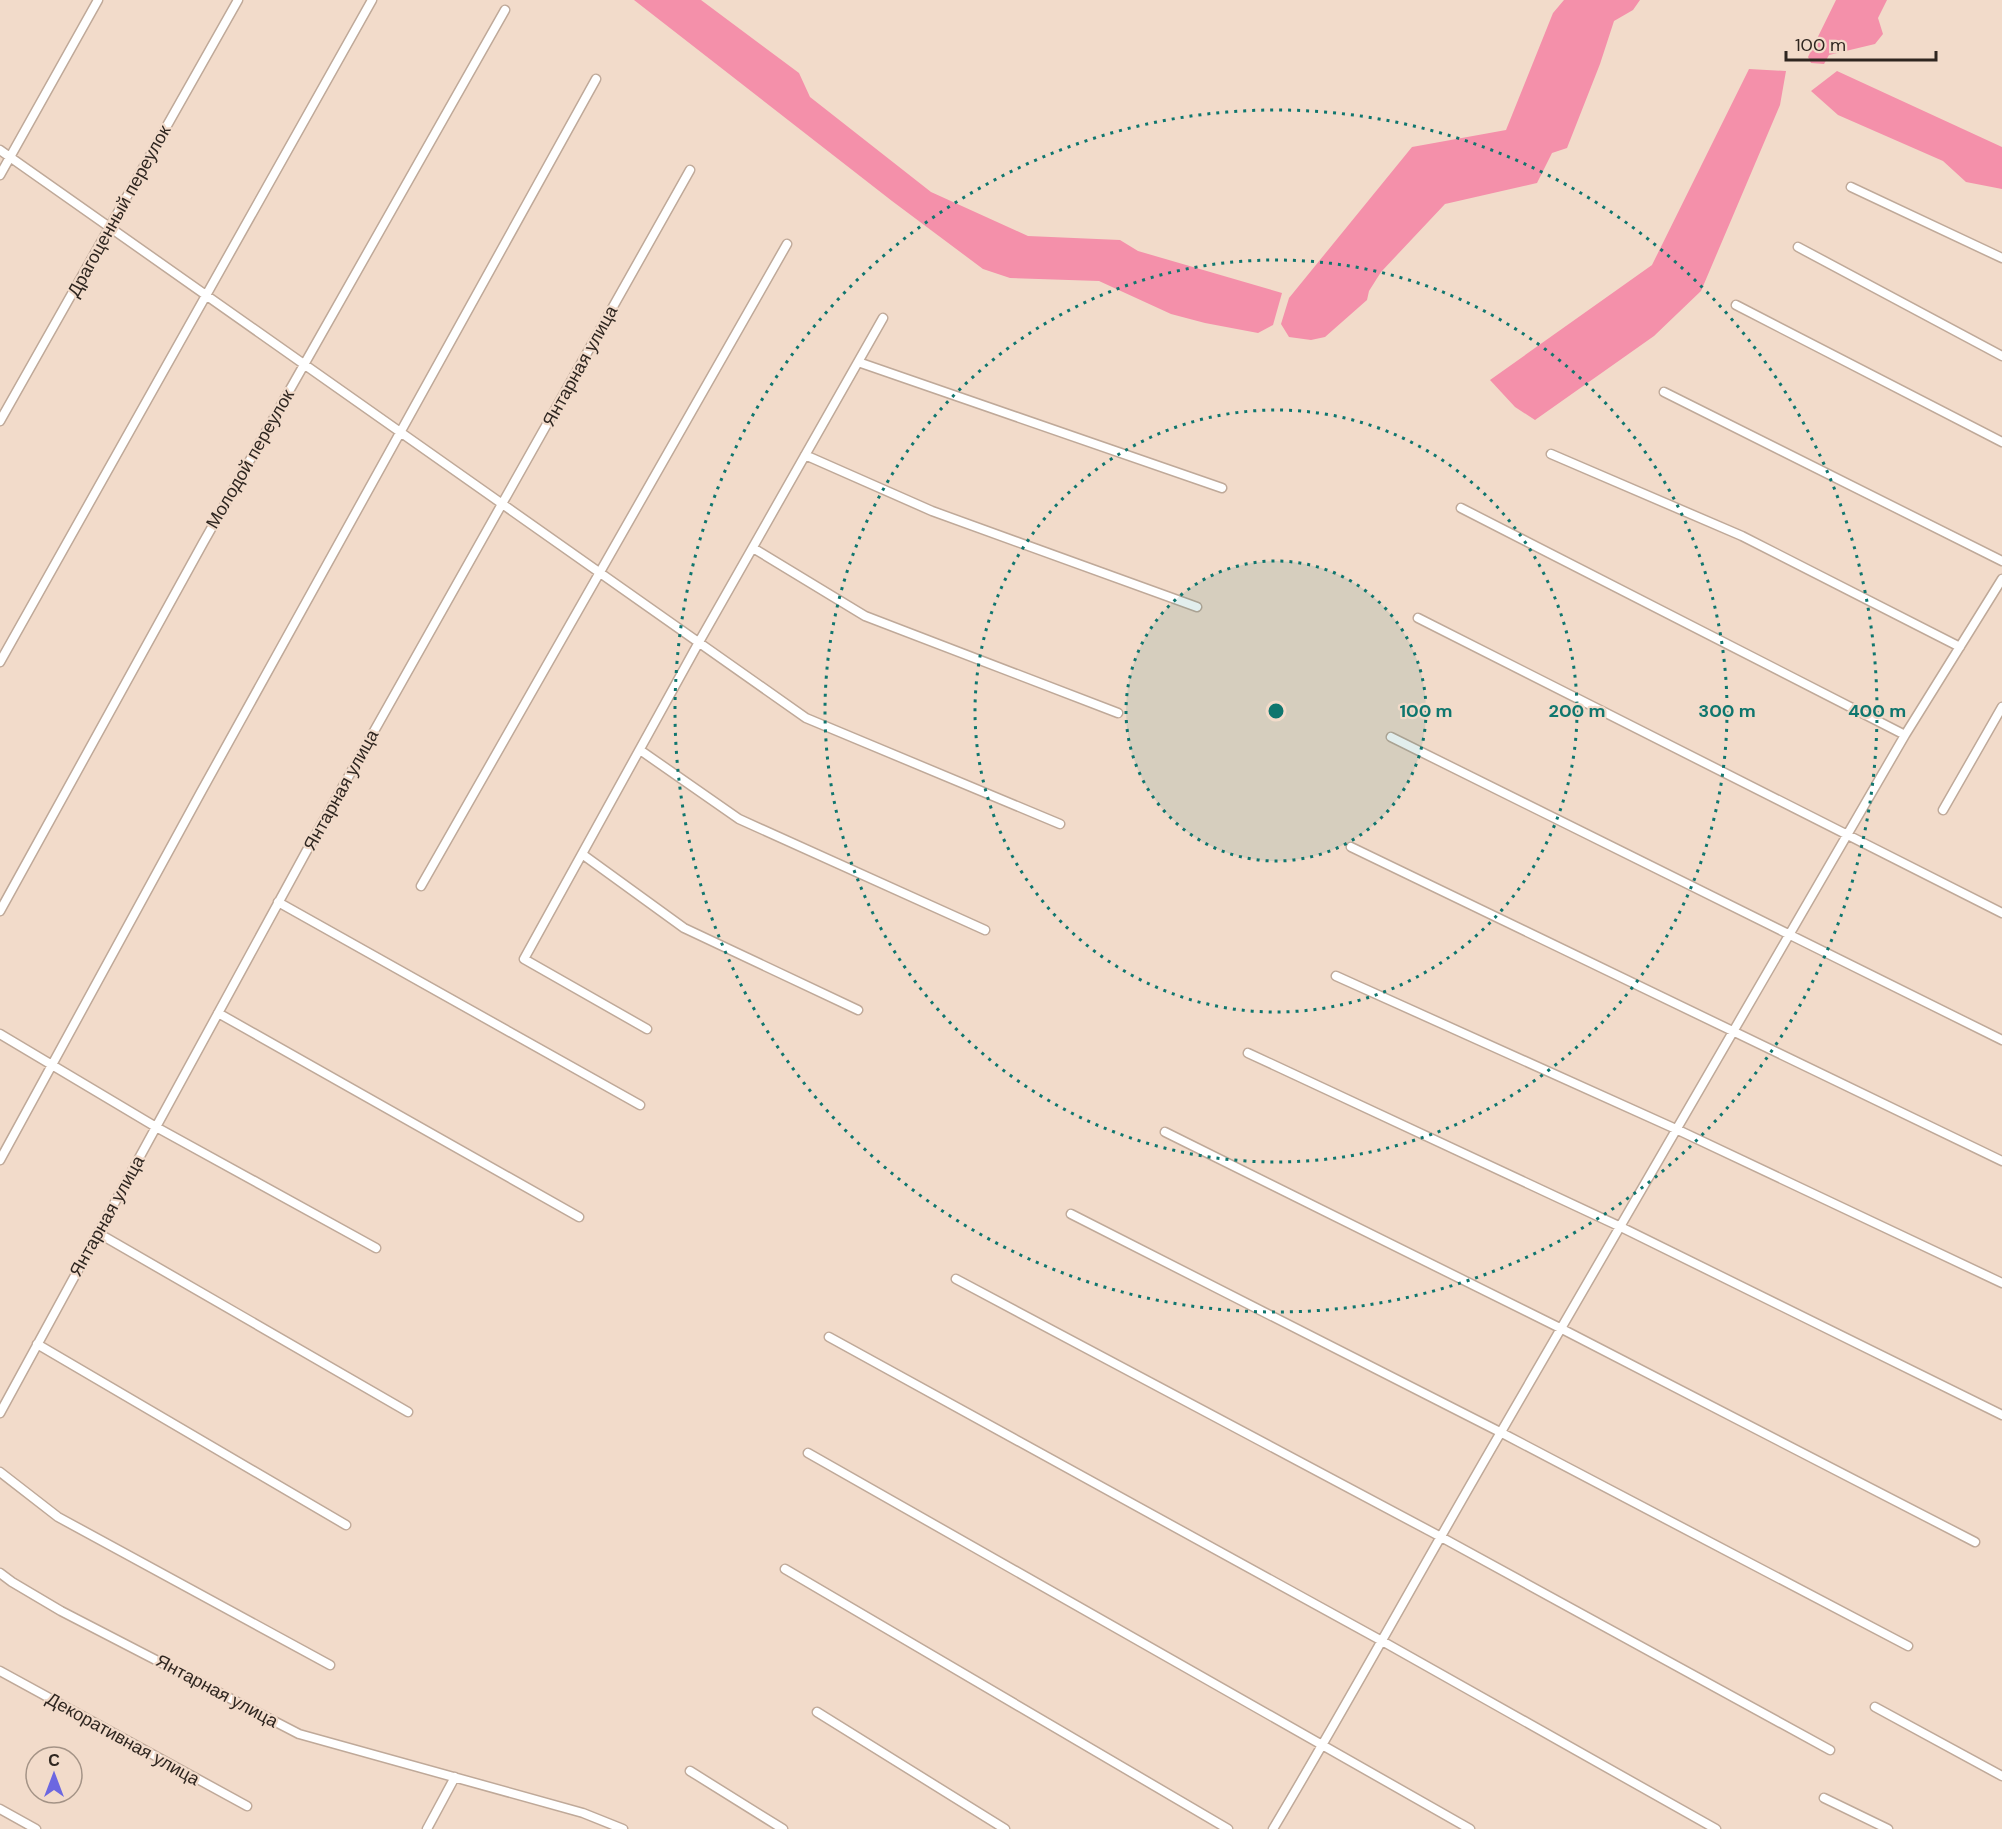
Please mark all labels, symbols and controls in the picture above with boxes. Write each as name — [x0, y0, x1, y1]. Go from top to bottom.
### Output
scale bar — [1786, 24, 1936, 62]
text: 100 m — [1795, 33, 1846, 57]
street label: Драгоценный переулок — [62, 121, 176, 301]
street label: Янтарная улица — [537, 300, 624, 431]
street label: Молодой переулок — [200, 385, 300, 533]
text: 100 m — [1399, 699, 1453, 723]
text: 200 m — [1549, 699, 1605, 723]
text: 300 m — [1698, 699, 1756, 723]
text: 400 m — [1848, 699, 1906, 723]
centre of rings — [1266, 701, 1286, 721]
street label: Янтарная улица — [298, 724, 385, 855]
street label: Янтарная улица — [64, 1150, 151, 1281]
street label: Янтарная улица — [152, 1649, 283, 1734]
street label: Декоративная улица — [42, 1687, 205, 1792]
north arrow — [24, 1745, 84, 1805]
text: С — [48, 1750, 60, 1771]

